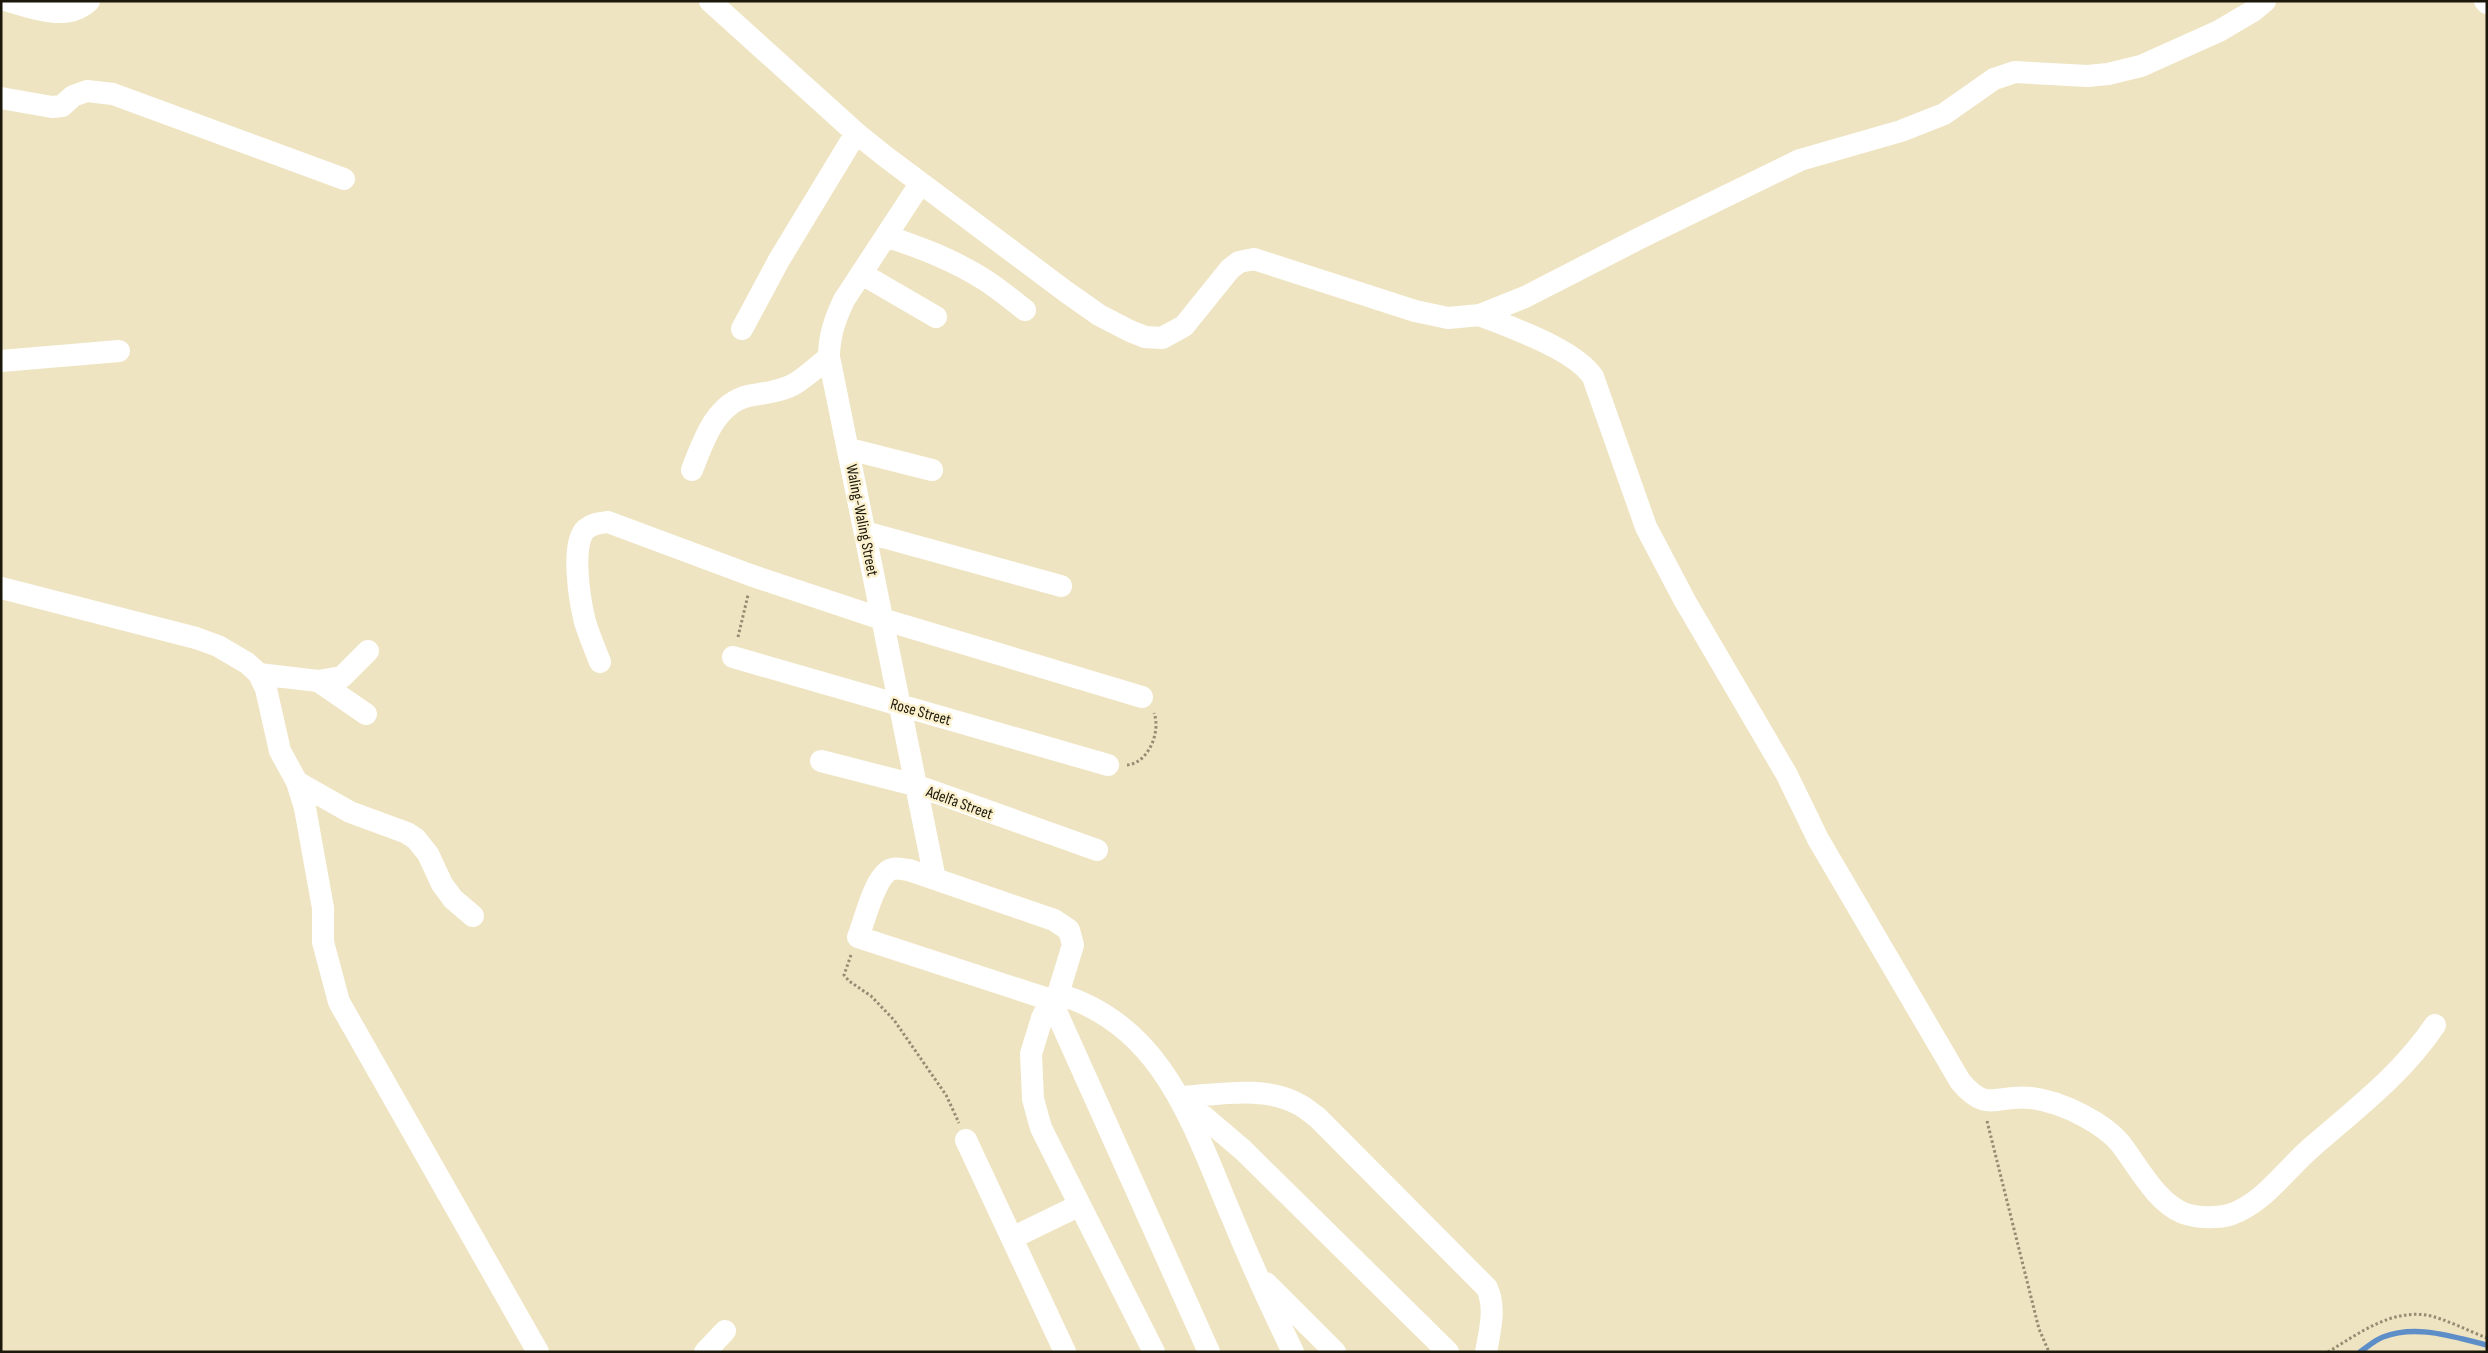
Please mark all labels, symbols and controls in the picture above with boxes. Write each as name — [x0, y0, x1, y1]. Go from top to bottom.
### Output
street label: Waling-Waling Street — [841, 463, 882, 578]
street label: Rose Street — [888, 695, 953, 730]
street label: Adelfa Street — [923, 782, 996, 824]

